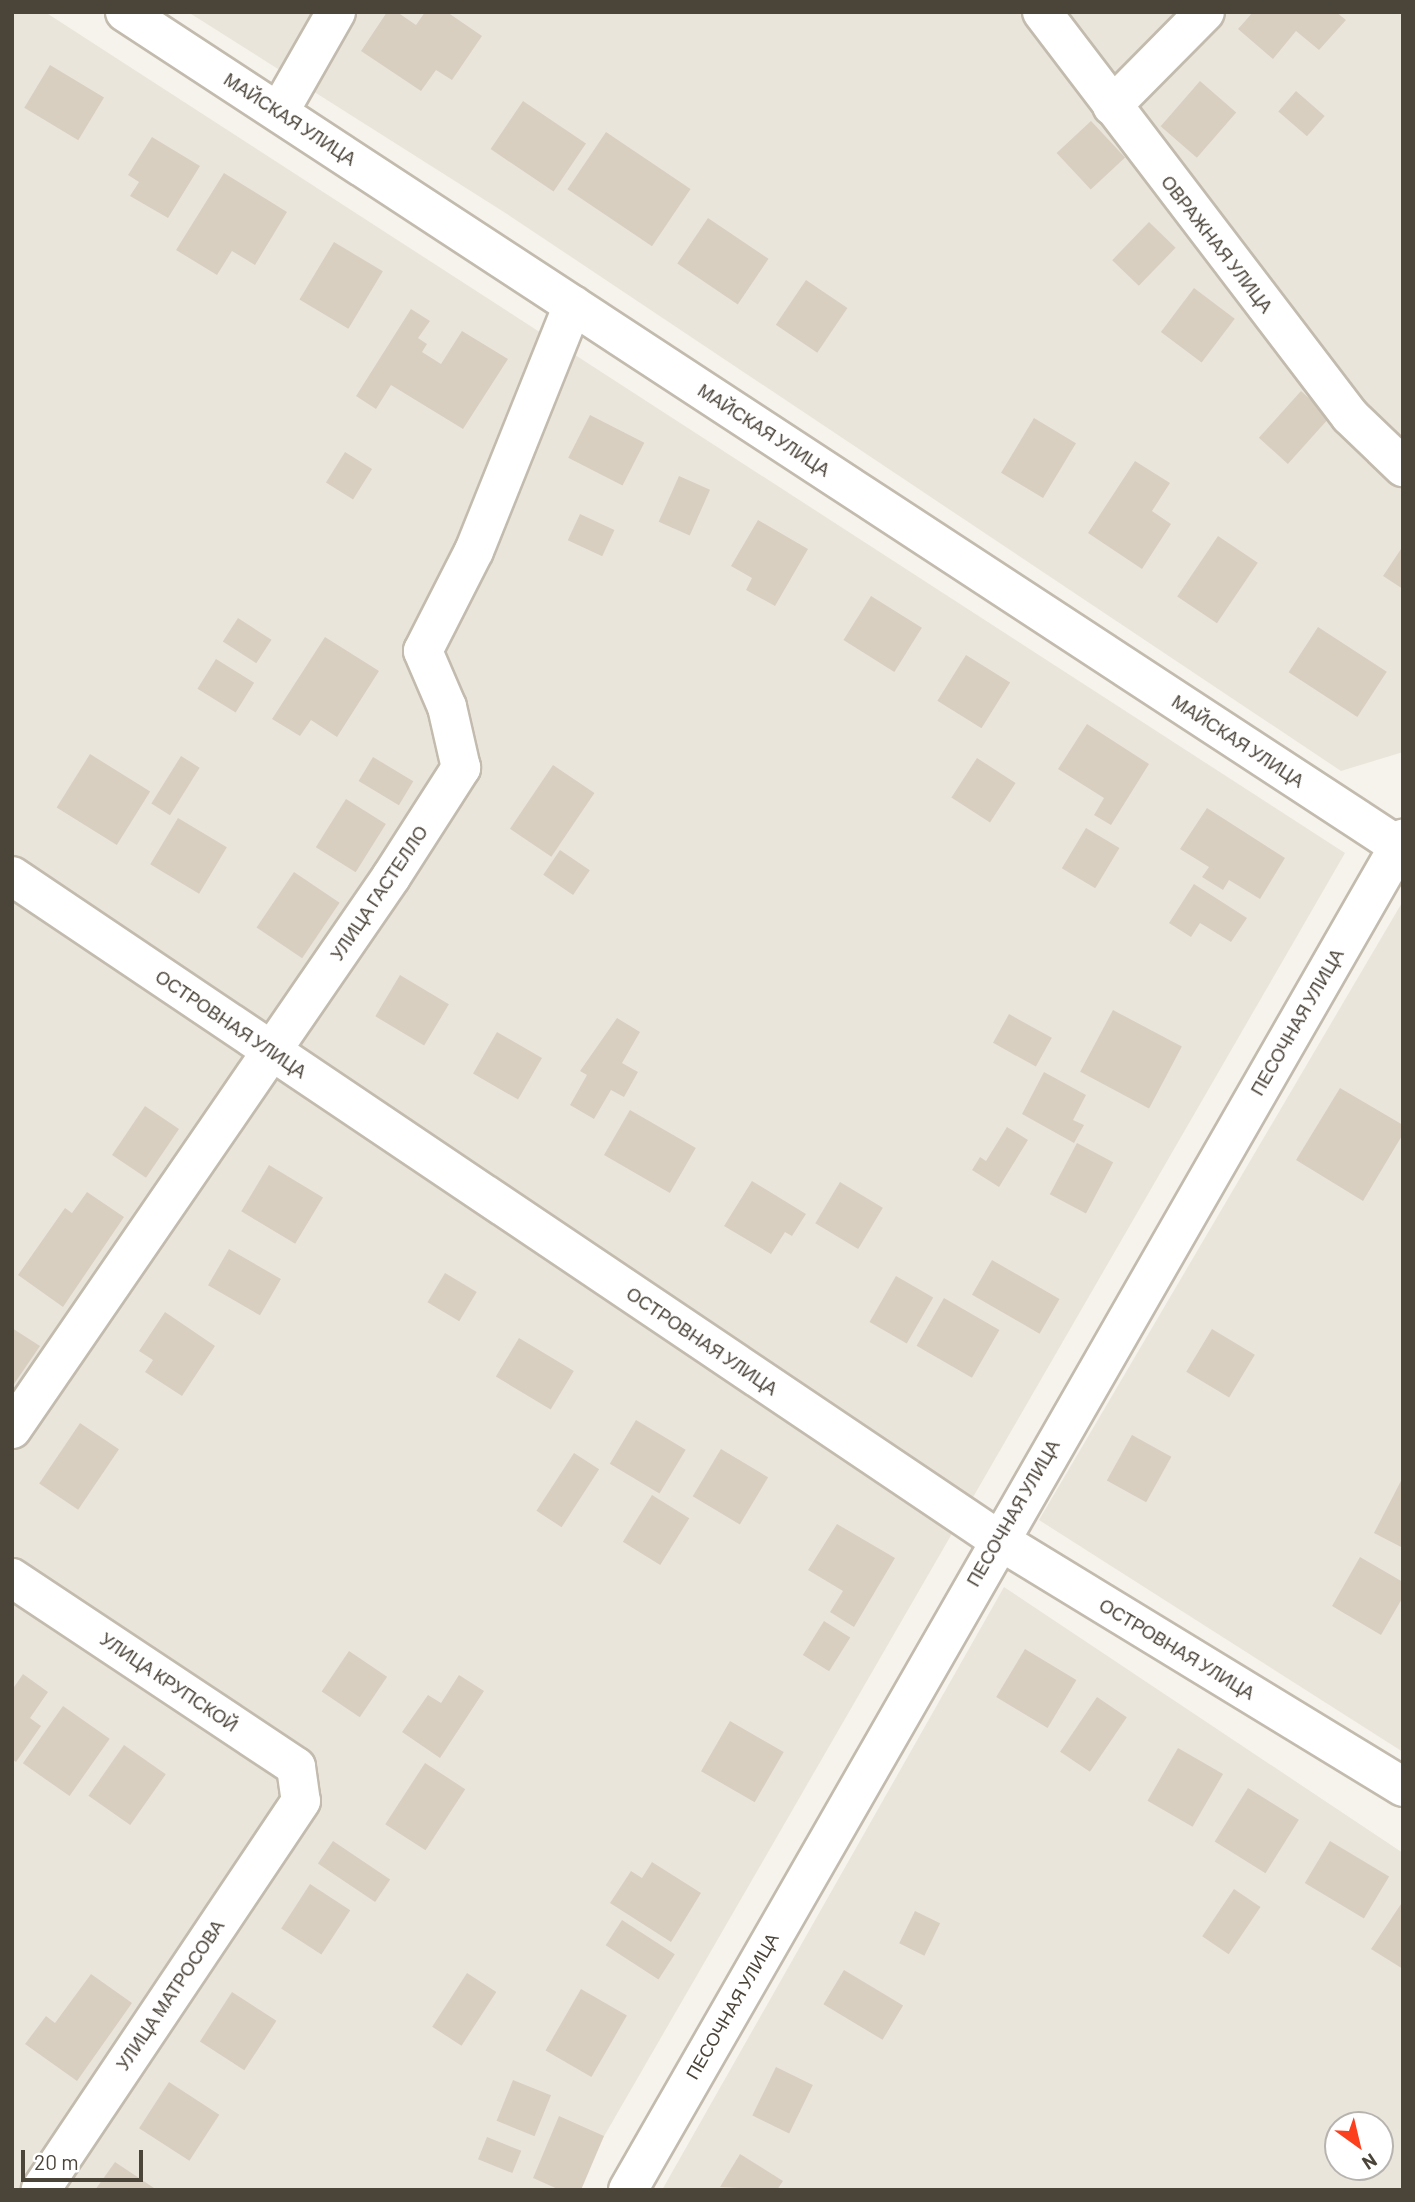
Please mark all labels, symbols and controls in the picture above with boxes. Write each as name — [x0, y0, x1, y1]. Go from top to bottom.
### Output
street label: МАЙСКАЯ УЛИЦА — [220, 68, 360, 170]
street label: ОВРАЖНАЯ УЛИЦА — [1157, 171, 1277, 317]
street label: МАЙСКАЯ УЛИЦА — [694, 379, 834, 481]
street label: МАЙСКАЯ УЛИЦА — [1168, 690, 1308, 792]
street label: УЛИЦА ГАСТЕЛЛО — [326, 822, 432, 964]
street label: ПЕСОЧНАЯ УЛИЦА — [1246, 945, 1348, 1099]
street label: ОСТРОВНАЯ УЛИЦА — [151, 965, 311, 1083]
street label: ОСТРОВНАЯ УЛИЦА — [622, 1282, 782, 1400]
street label: ПЕСОЧНАЯ УЛИЦА — [962, 1436, 1064, 1590]
street label: ОСТРОВНАЯ УЛИЦА — [1095, 1594, 1259, 1704]
street label: УЛИЦА КРУПСКОЙ — [96, 1628, 242, 1736]
street label: УЛИЦА МАТРОСОВА — [112, 1916, 228, 2074]
street label: ПЕСОЧНАЯ УЛИЦА — [681, 1929, 783, 2083]
north arrow — [1324, 2111, 1394, 2181]
scale bar — [24, 2136, 147, 2180]
text: 20 m — [34, 2149, 79, 2174]
text: N — [1358, 2149, 1382, 2175]

